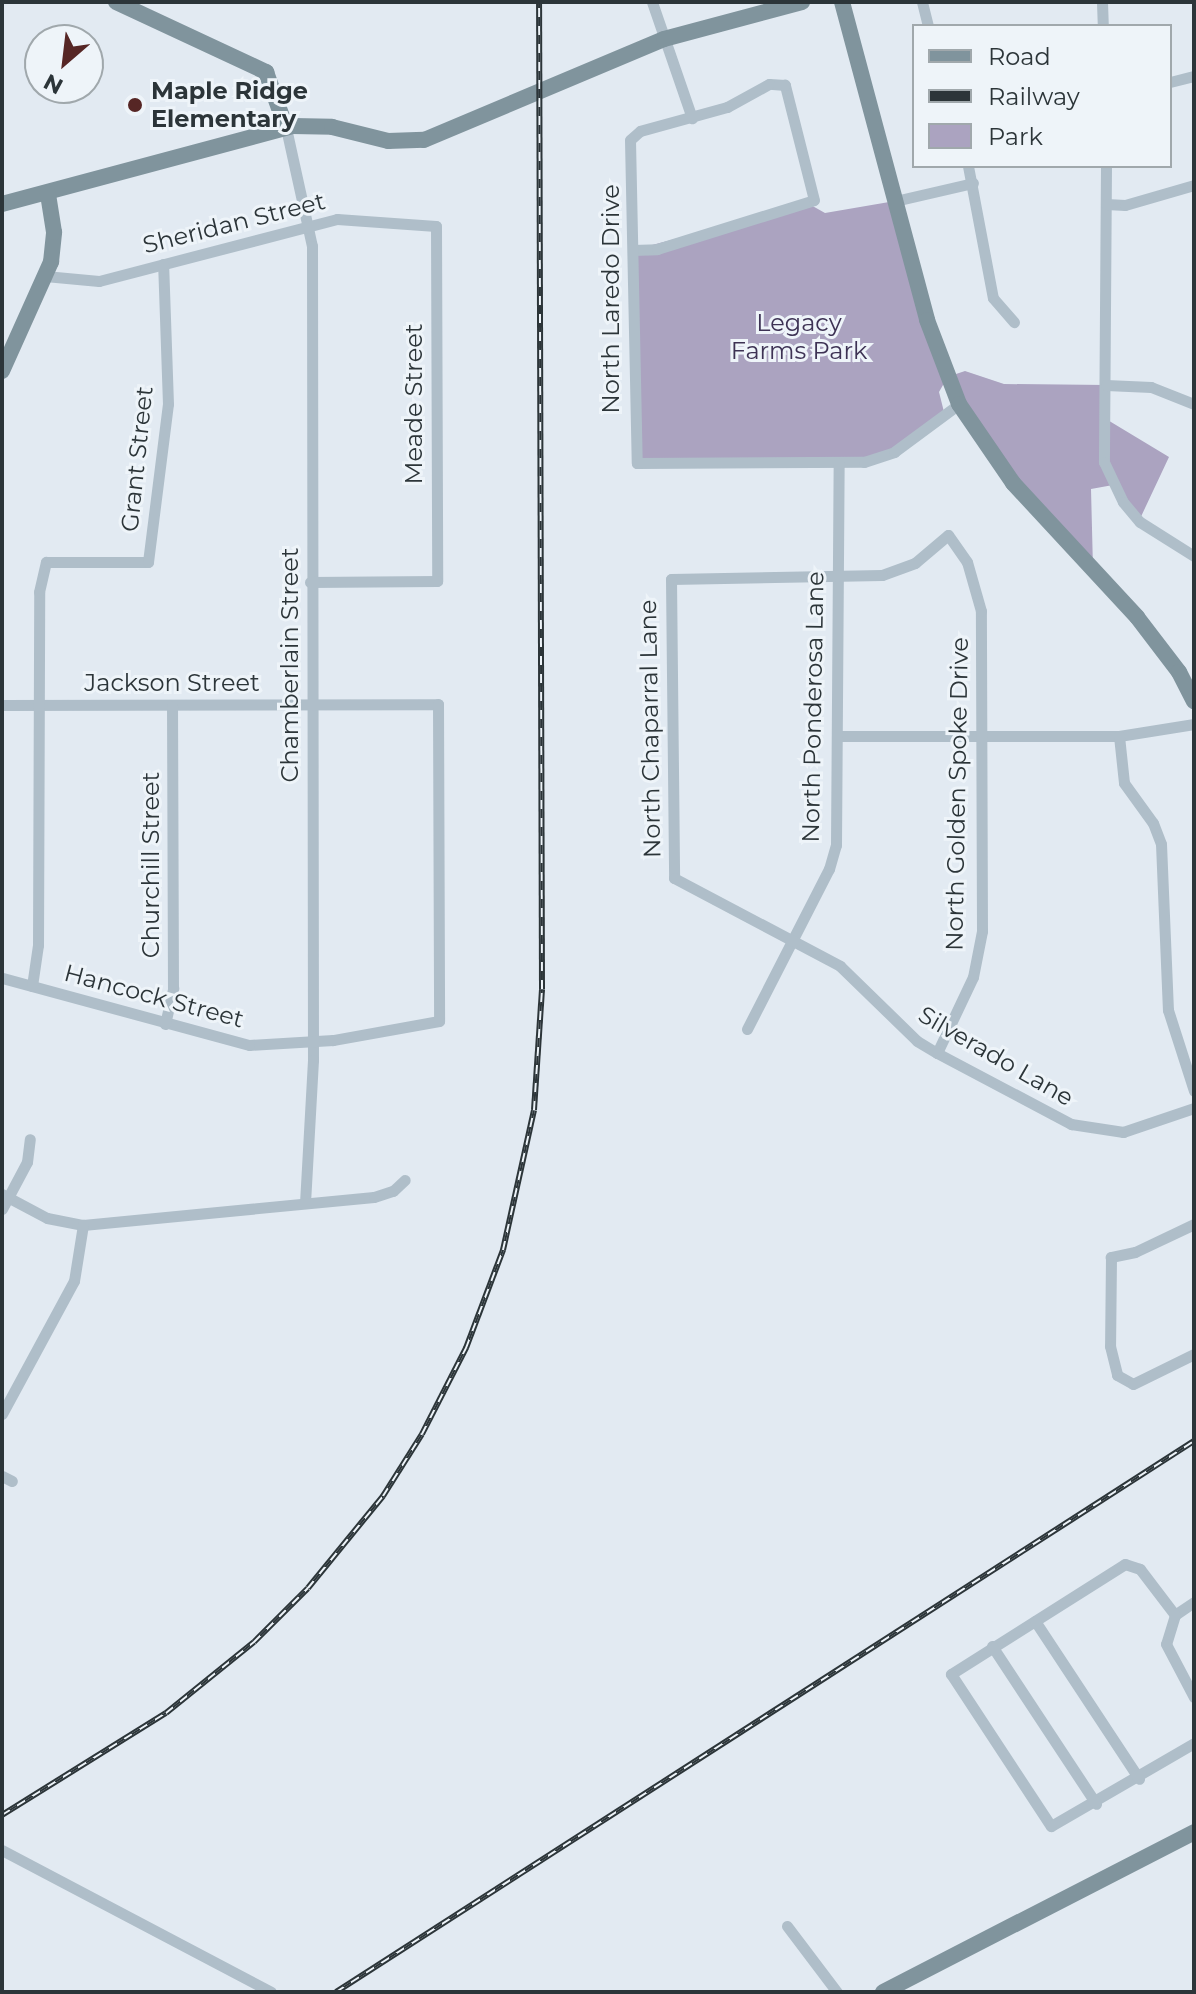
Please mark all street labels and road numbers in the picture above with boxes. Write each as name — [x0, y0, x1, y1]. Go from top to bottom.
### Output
street label: North Laredo Drive — [597, 184, 625, 414]
street label: Sheridan Street — [140, 186, 328, 260]
street label: Meade Street — [400, 324, 428, 484]
street label: Grant Street — [115, 385, 159, 533]
street label: Chamberlain Street — [276, 547, 304, 783]
street label: North Ponderosa Lane — [796, 571, 830, 843]
street label: North Chaparral Lane — [633, 599, 667, 859]
street label: North Golden Spoke Drive — [940, 637, 974, 951]
street label: Jackson Street — [84, 669, 260, 697]
street label: Churchill Street — [137, 772, 165, 958]
street label: Hancock Street — [61, 958, 247, 1034]
street label: Silverado Lane — [913, 1000, 1079, 1112]

